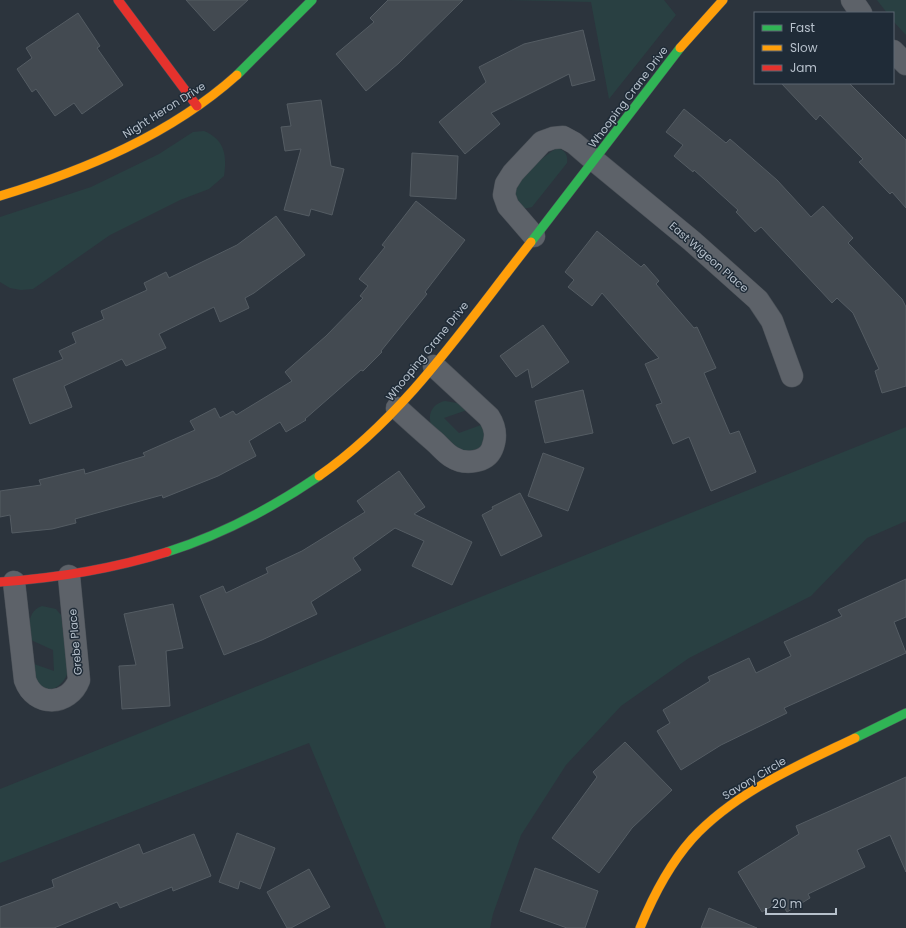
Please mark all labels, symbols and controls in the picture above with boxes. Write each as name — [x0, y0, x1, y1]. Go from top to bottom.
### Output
legend — [754, 12, 894, 84]
text: Fast — [790, 19, 815, 36]
text: Slow — [790, 39, 818, 56]
street label: Whooping Crane Drive — [584, 43, 672, 151]
text: Jam — [790, 59, 817, 76]
street label: Night Heron Drive — [119, 78, 209, 142]
street label: East Wigeon Place — [666, 218, 752, 296]
street label: Whooping Crane Drive — [382, 298, 472, 404]
street label: Grebe Place — [64, 608, 86, 676]
street label: Savory Circle — [719, 753, 789, 803]
scale bar — [766, 890, 836, 916]
text: 20 m — [772, 895, 802, 912]

